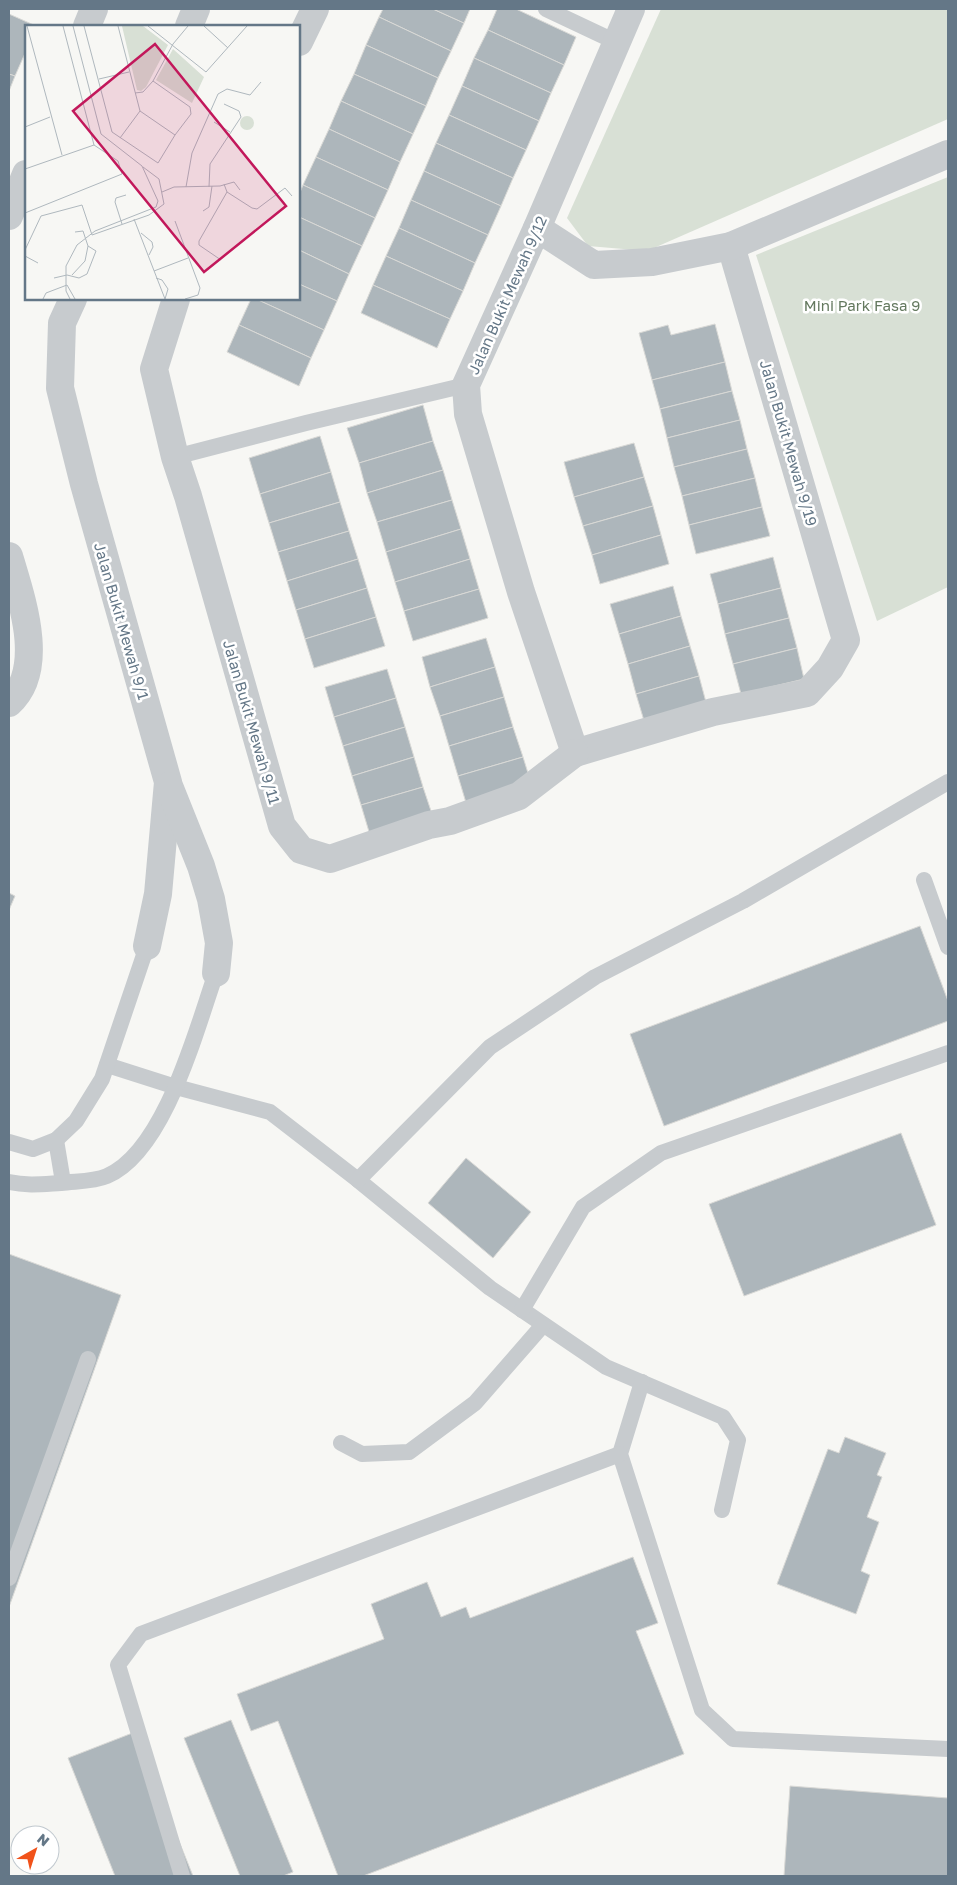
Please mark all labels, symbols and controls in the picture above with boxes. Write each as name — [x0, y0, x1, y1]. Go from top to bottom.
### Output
inset map — [25, 25, 300, 300]
street label: Jalan Bukit Mewah 9/12 — [464, 213, 550, 377]
park label: Mini Park Fasa 9 — [804, 296, 920, 314]
street label: Jalan Bukit Mewah 9/19 — [757, 358, 821, 528]
street label: Jalan Bukit Mewah 9/1 — [91, 540, 153, 702]
street label: Jalan Bukit Mewah 9/11 — [220, 638, 284, 806]
north arrow — [10, 1825, 60, 1875]
text: N — [34, 1830, 53, 1849]

